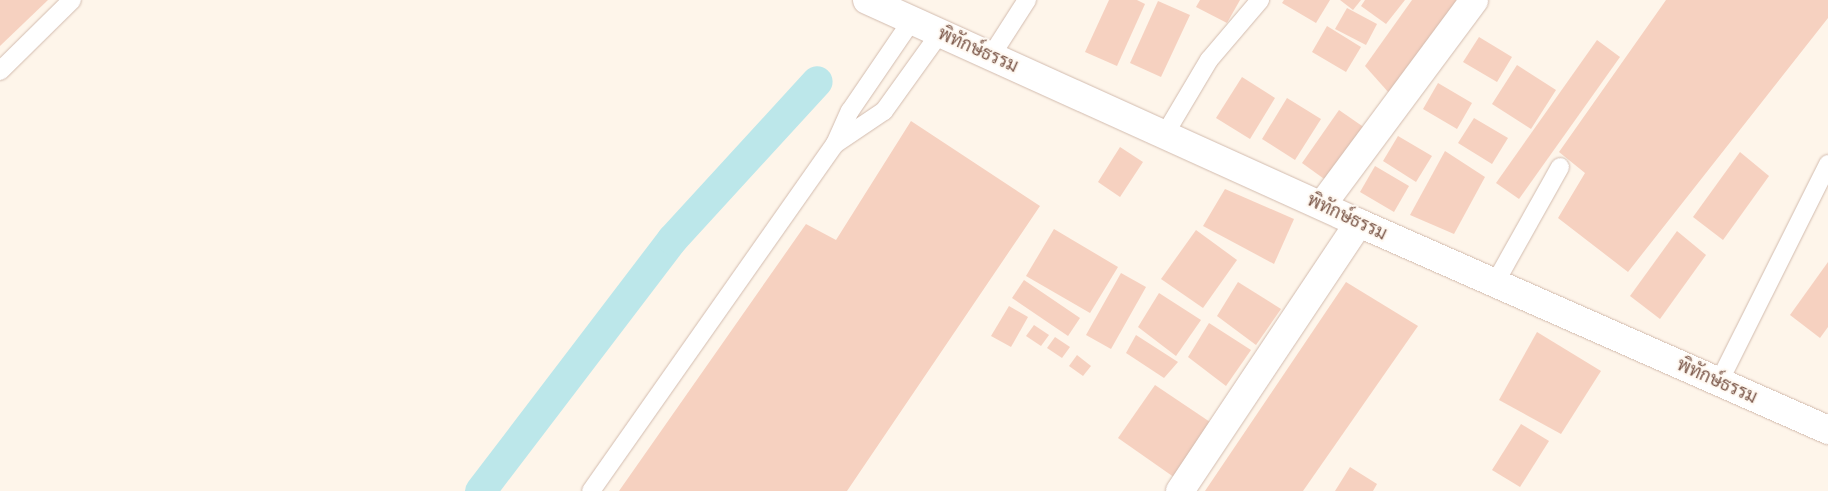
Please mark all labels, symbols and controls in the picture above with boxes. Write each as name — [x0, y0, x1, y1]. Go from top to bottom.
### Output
street label: พิทักษ์ธรรม — [935, 23, 1021, 77]
street label: พิทักษ์ธรรม — [1304, 189, 1390, 245]
street label: พิทักษ์ธรรม — [1674, 354, 1760, 408]

